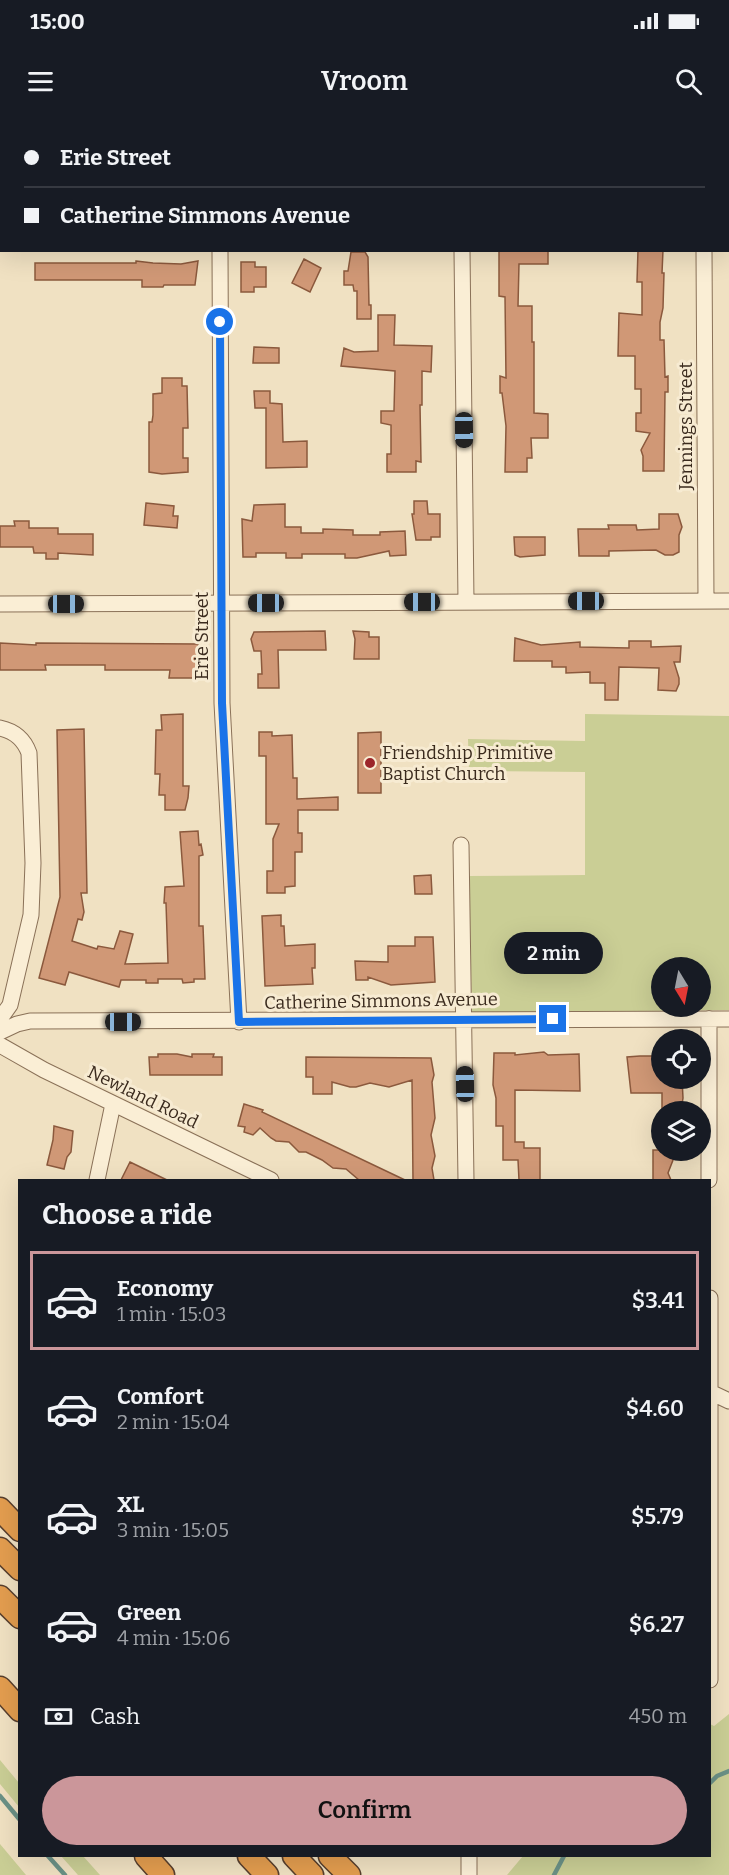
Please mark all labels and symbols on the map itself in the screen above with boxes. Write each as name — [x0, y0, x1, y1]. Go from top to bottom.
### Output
route start — [206, 308, 233, 335]
street label: Jennings Street — [675, 362, 697, 491]
car — [455, 412, 473, 448]
street label: Erie Street — [191, 591, 213, 680]
car — [568, 592, 604, 610]
car — [404, 593, 440, 611]
car — [248, 594, 284, 612]
car — [48, 595, 84, 613]
place label: Friendship Primitive Baptist Church — [382, 742, 553, 785]
marker: Friendship Primitive Baptist Church — [363, 756, 377, 770]
callout: 2 min — [504, 932, 602, 974]
north arrow — [651, 957, 711, 1017]
street label: Catherine Simmons Avenue — [264, 988, 498, 1014]
route end — [539, 1005, 566, 1032]
car — [105, 1013, 141, 1031]
street label: Newland Road — [84, 1061, 202, 1133]
car — [456, 1066, 474, 1102]

